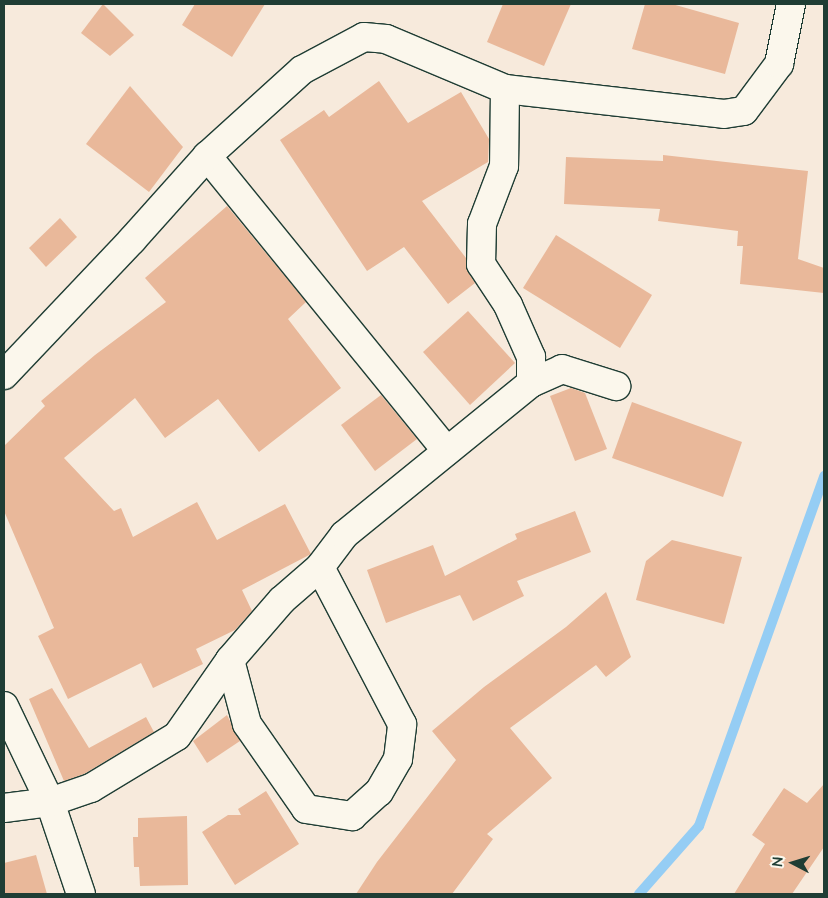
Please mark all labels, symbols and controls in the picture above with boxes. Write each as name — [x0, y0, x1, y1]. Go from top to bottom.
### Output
north arrow — [768, 838, 818, 888]
text: N — [768, 856, 788, 867]

